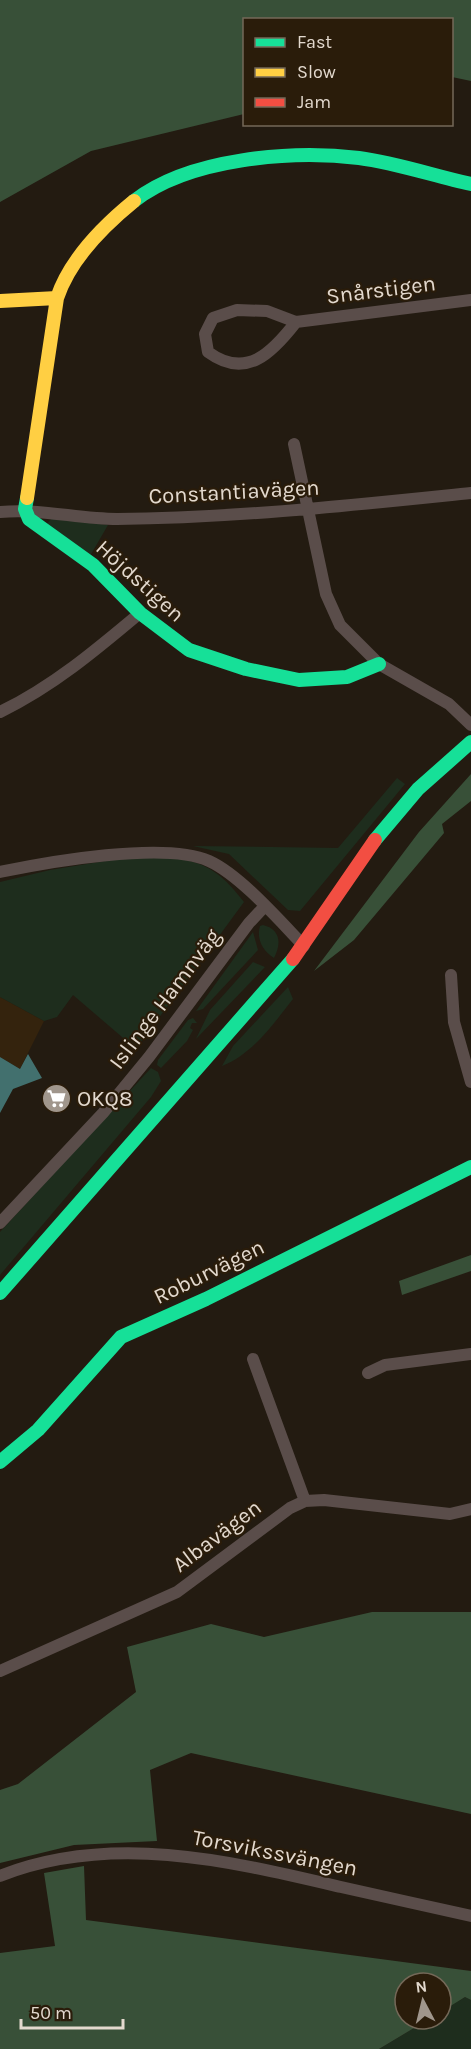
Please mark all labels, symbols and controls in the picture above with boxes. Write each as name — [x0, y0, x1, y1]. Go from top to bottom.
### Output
legend — [243, 18, 453, 126]
text: Fast — [297, 31, 332, 53]
text: Slow — [297, 61, 336, 83]
text: Jam — [297, 91, 331, 113]
street label: Snårstigen — [325, 270, 437, 310]
street label: Constantiavägen — [148, 475, 320, 509]
street label: Höjdstigen — [90, 535, 190, 627]
street label: Islinge Hamnväg — [104, 923, 227, 1074]
supermarket icon: OKQ8 — [40, 1083, 72, 1115]
place label: OKQ8 — [77, 1086, 132, 1112]
street label: Roburvägen — [149, 1234, 269, 1310]
street label: Albavägen — [168, 1494, 266, 1578]
street label: Torsvikssvängen — [190, 1824, 360, 1882]
north arrow — [393, 1971, 453, 2031]
text: N — [414, 1976, 428, 1997]
scale bar — [21, 1992, 123, 2030]
text: 50 m — [30, 2002, 72, 2024]

